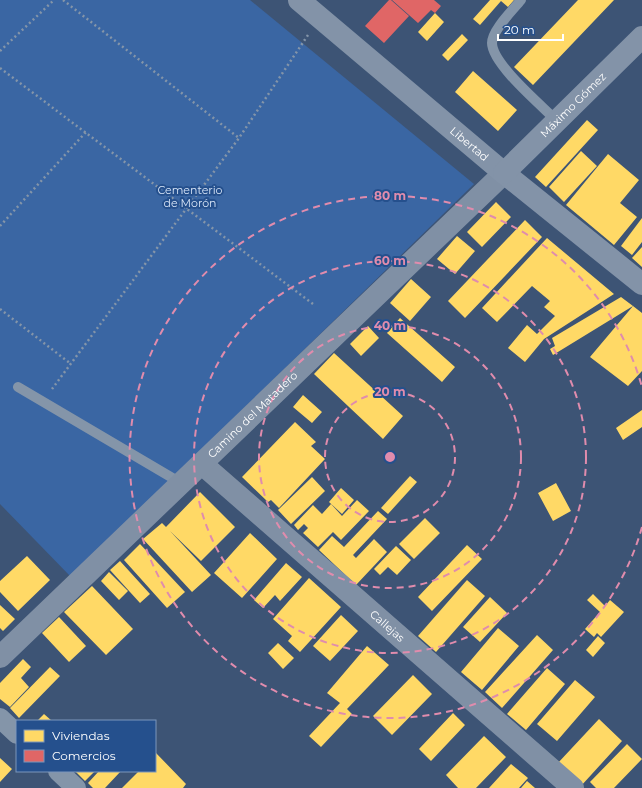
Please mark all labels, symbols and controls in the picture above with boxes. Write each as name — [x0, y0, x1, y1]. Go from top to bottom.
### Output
scale bar — [498, 16, 563, 42]
text: 20 m — [504, 22, 535, 37]
street label: Máximo Gómez — [537, 69, 609, 140]
street label: Libertad — [447, 124, 492, 164]
park label: Cementerio de Morón — [157, 183, 223, 210]
text: 80 m — [374, 188, 406, 203]
text: 60 m — [374, 253, 406, 268]
text: 40 m — [374, 318, 406, 333]
street label: Camino del Matadero — [205, 368, 300, 461]
text: 20 m — [374, 384, 406, 399]
centre of rings — [383, 450, 397, 464]
street label: Callejas — [367, 607, 408, 645]
legend — [16, 720, 156, 772]
text: Viviendas — [52, 728, 110, 743]
text: Comercios — [52, 748, 116, 763]

